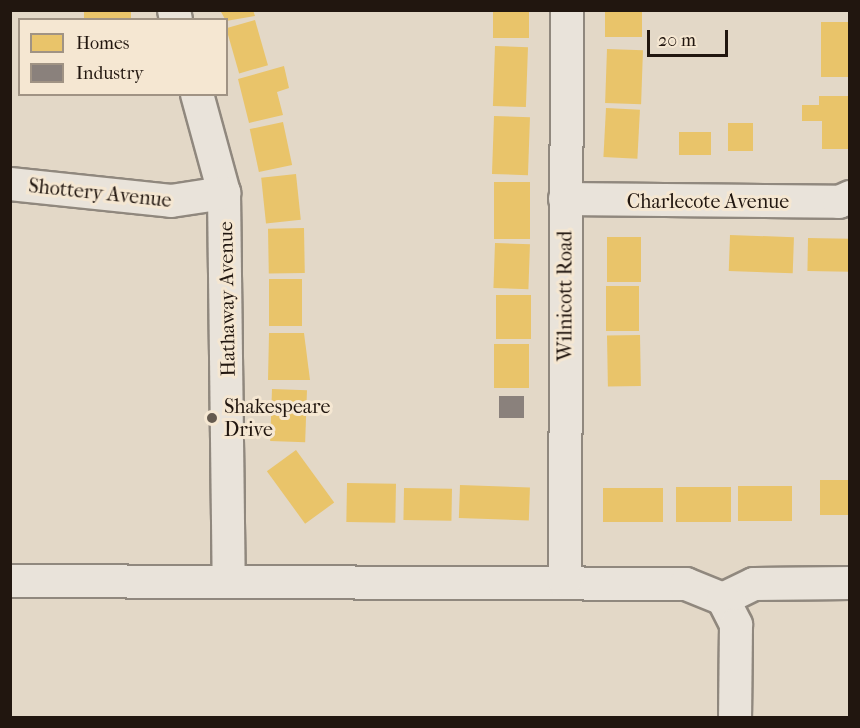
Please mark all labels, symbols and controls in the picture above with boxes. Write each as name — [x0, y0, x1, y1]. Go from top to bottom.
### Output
legend — [18, 18, 228, 96]
scale bar — [650, 18, 731, 56]
text: 20 m — [658, 30, 696, 51]
text: Homes — [76, 33, 130, 54]
text: Industry — [76, 63, 144, 84]
street label: Shottery Avenue — [27, 174, 173, 212]
street label: Charlecote Avenue — [627, 189, 789, 213]
street label: Hathaway Avenue — [214, 221, 240, 377]
street label: Wilnicott Road — [553, 231, 577, 361]
place label: Shakespeare Drive — [224, 394, 330, 441]
marker: Shakespeare Drive — [205, 411, 219, 425]

